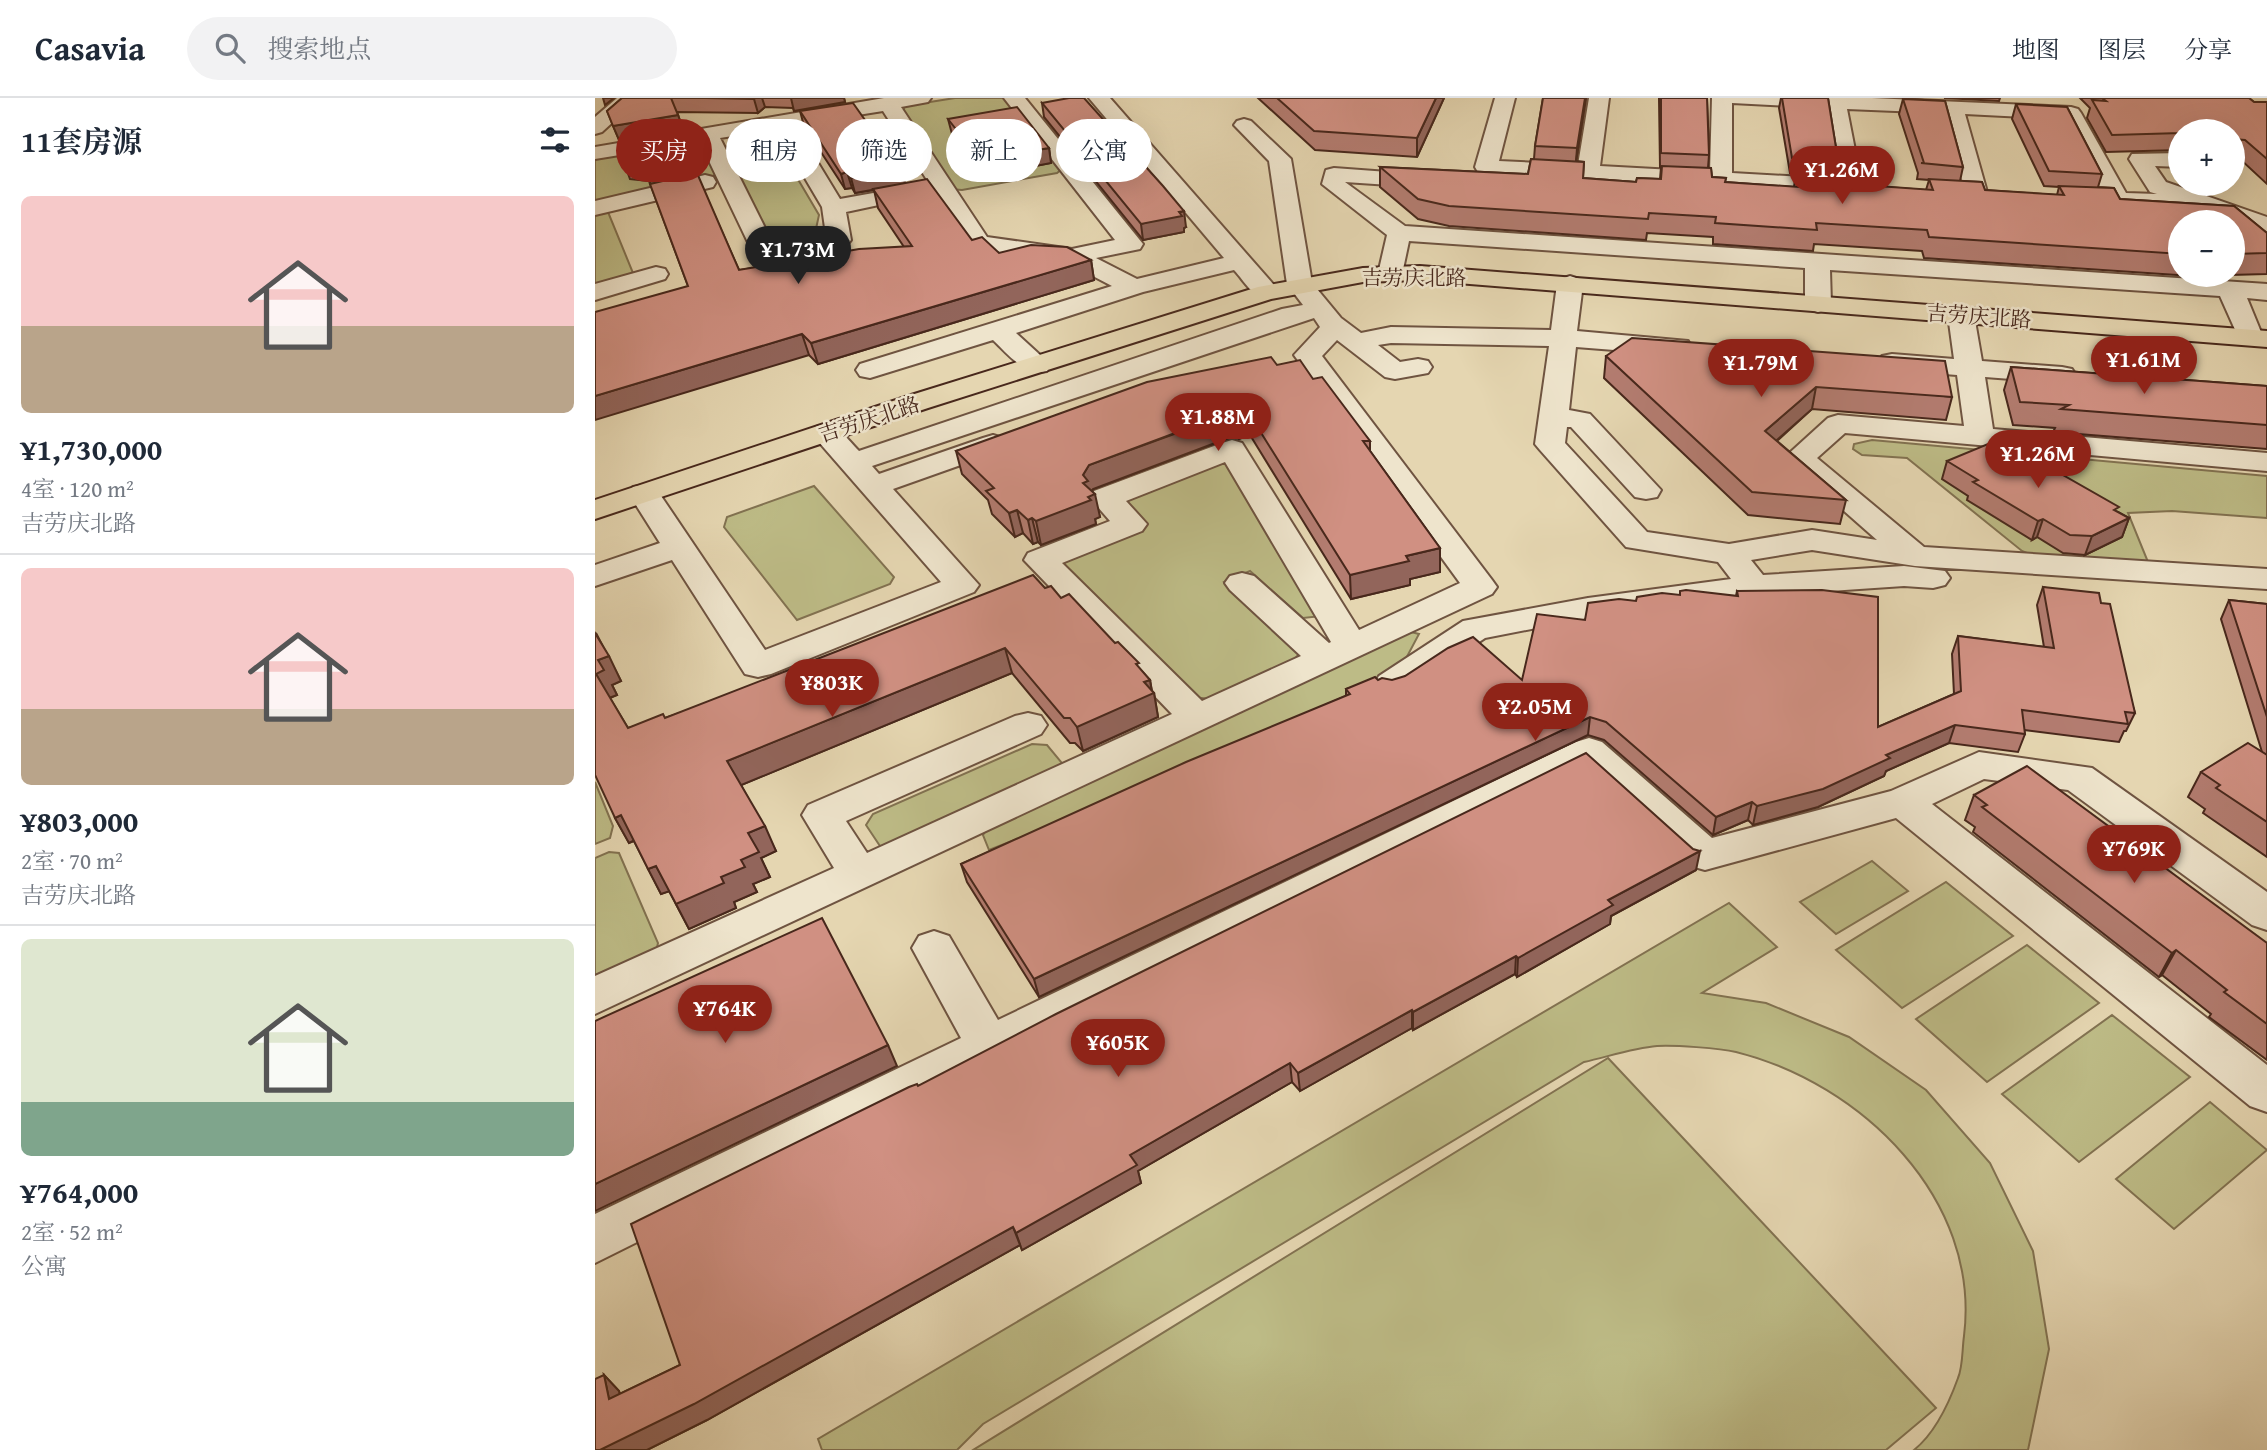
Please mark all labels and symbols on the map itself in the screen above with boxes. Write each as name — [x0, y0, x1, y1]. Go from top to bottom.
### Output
pin: ¥1.26M — [1785, 146, 1899, 206]
pin: ¥1.73M — [741, 226, 855, 286]
street label: 吉劳庆北路 — [1362, 262, 1467, 293]
street label: 吉劳庆北路 — [1926, 297, 2032, 335]
pin: ¥1.61M — [2087, 336, 2201, 396]
pin: ¥1.79M — [1704, 340, 1818, 399]
street label: 吉劳庆北路 — [814, 388, 924, 450]
pin: ¥1.88M — [1161, 394, 1275, 453]
pin: ¥1.26M — [1981, 430, 2095, 490]
pin: ¥803K — [783, 660, 881, 719]
pin: ¥2.05M — [1478, 684, 1592, 743]
pin: ¥769K — [2085, 826, 2183, 885]
pin: ¥764K — [676, 986, 774, 1045]
pin: ¥605K — [1069, 1020, 1167, 1079]

